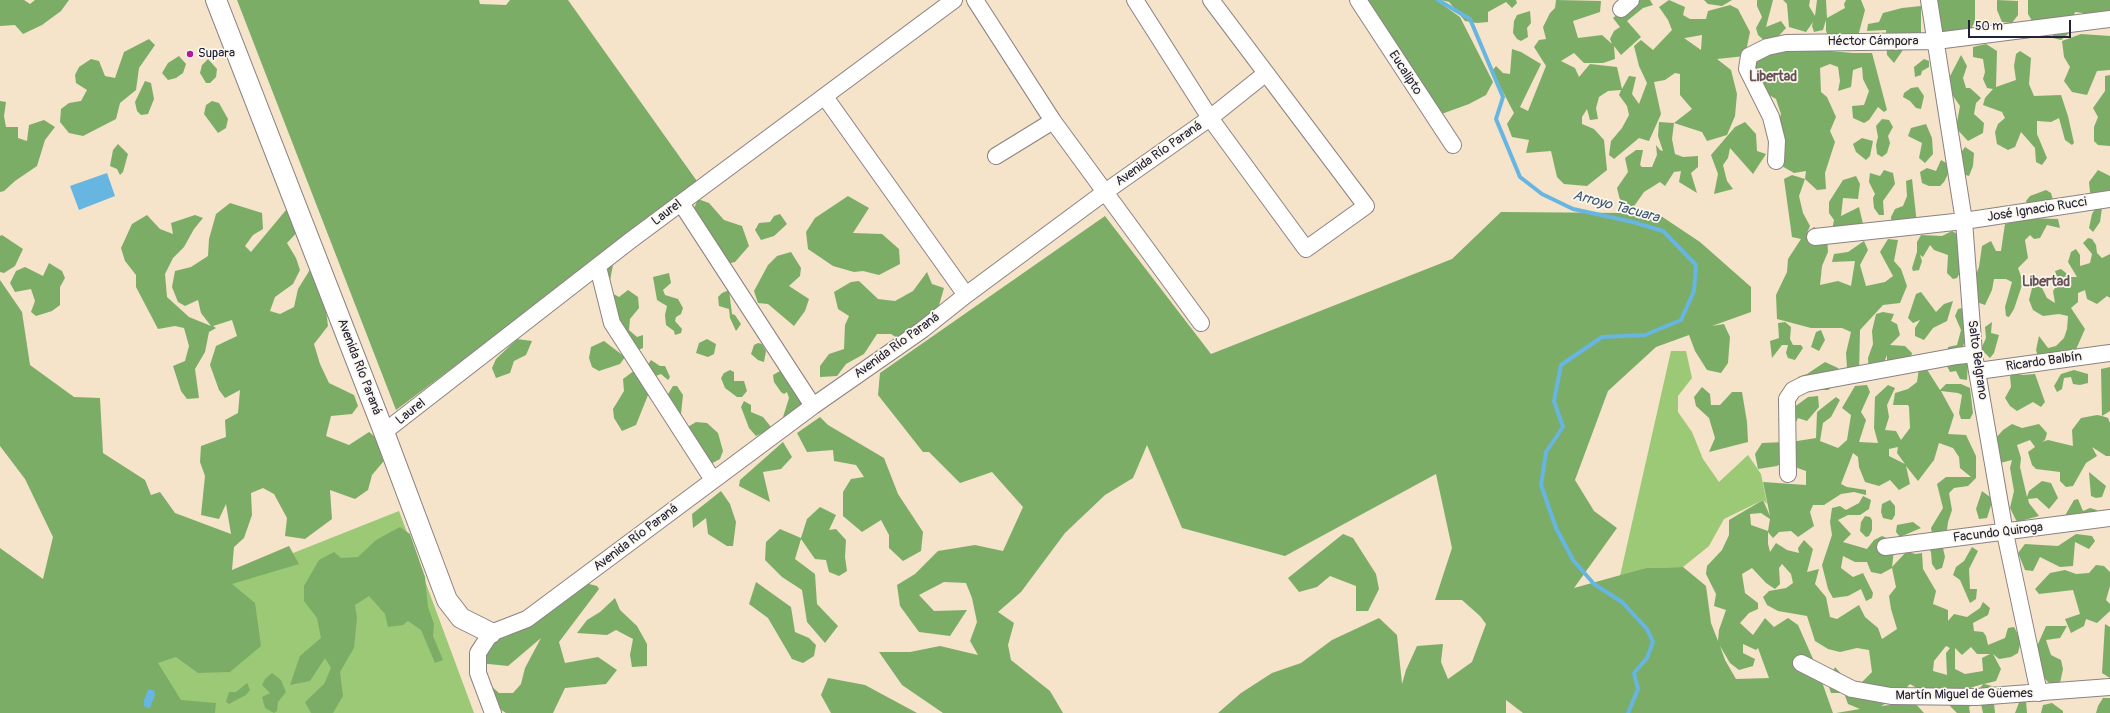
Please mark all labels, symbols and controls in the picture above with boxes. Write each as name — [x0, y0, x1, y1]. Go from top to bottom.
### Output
scale bar — [1970, 12, 2073, 38]
text: 50 m — [1975, 19, 2003, 34]
street label: Héctor Cámpora — [1828, 34, 1918, 50]
place label: Supara — [198, 46, 235, 62]
street label: Eucalipto — [1385, 48, 1425, 98]
marker: Supara — [185, 49, 195, 59]
district label: Libertad — [1749, 69, 1797, 85]
street label: Avenida Río Paraná — [1113, 118, 1205, 190]
water label: Arroyo Tacuara — [1571, 187, 1661, 227]
street label: José Ignacio Rucci — [1986, 194, 2088, 226]
street label: Laurel — [649, 197, 685, 229]
district label: Libertad — [2022, 274, 2070, 290]
street label: Avenida Río Paraná — [851, 310, 943, 382]
street label: Avenida Río Paraná — [333, 317, 385, 417]
street label: Salto Belgrano — [1964, 319, 1990, 401]
street label: Ricardo Balbín — [2005, 349, 2083, 375]
street label: Laurel — [393, 396, 429, 428]
street label: Avenida Río Paraná — [591, 501, 681, 575]
street label: Facundo Quiroga — [1952, 520, 2044, 546]
street label: Martín Miguel de Güemes — [1895, 686, 2033, 704]

